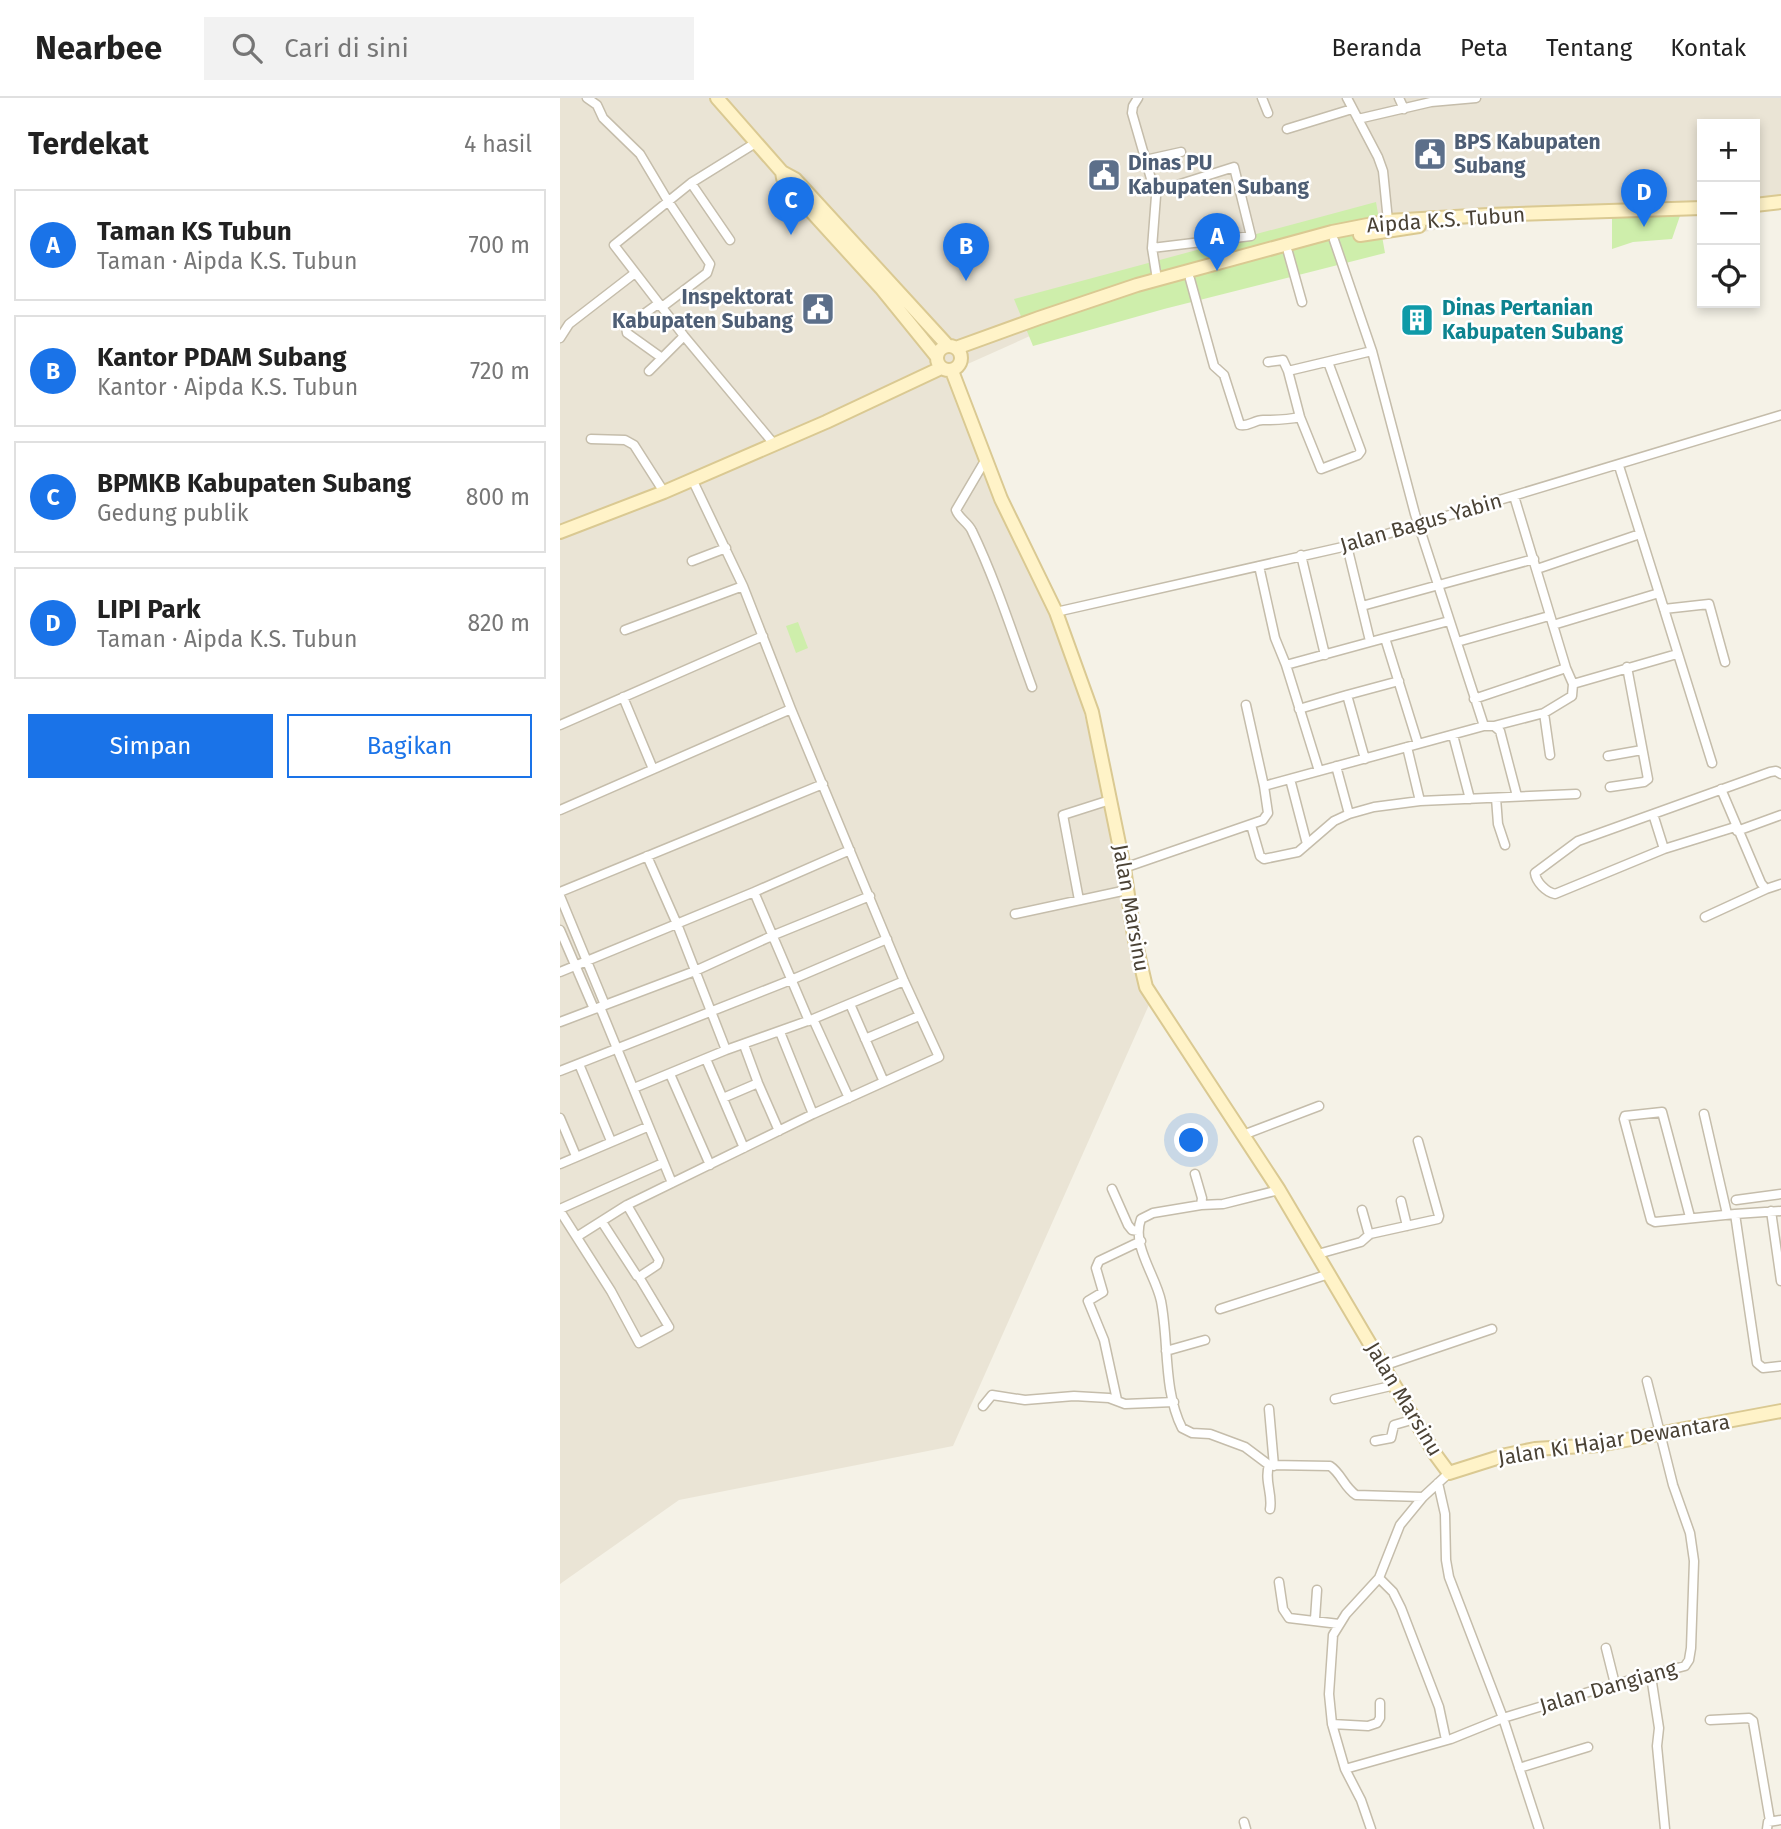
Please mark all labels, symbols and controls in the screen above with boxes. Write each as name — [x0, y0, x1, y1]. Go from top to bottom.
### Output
search box — [204, 17, 694, 80]
text: Nearbee — [35, 28, 162, 68]
icon: search — [228, 29, 266, 67]
text: Cari di sini — [284, 33, 409, 64]
text: Beranda — [1331, 34, 1422, 62]
text: Peta — [1460, 34, 1508, 62]
text: Tentang — [1546, 34, 1632, 62]
text: Kontak — [1670, 34, 1746, 62]
map controls — [1697, 119, 1760, 308]
button: + — [1697, 119, 1760, 182]
text: Terdekat — [28, 126, 149, 162]
place label: BPS Kabupaten Subang — [1454, 129, 1601, 179]
text: 4 hasil — [464, 130, 532, 158]
public building icon: BPS Kabupaten Subang — [1411, 135, 1449, 173]
place label: Dinas PU Kabupaten Subang — [1128, 150, 1309, 200]
public building icon: Dinas PU Kabupaten Subang — [1085, 156, 1123, 194]
pin: D — [1621, 169, 1667, 227]
pin: C — [768, 177, 814, 235]
button: − — [1697, 182, 1760, 245]
street label: Aipda K.S. Tubun — [1366, 201, 1526, 239]
pin: A — [1194, 213, 1240, 271]
text: Taman KS Tubun — [97, 216, 292, 247]
pin: B — [943, 223, 989, 281]
text: A — [46, 231, 60, 259]
text: 700 m — [469, 231, 530, 259]
button: locate — [1697, 245, 1760, 308]
text: Taman · Aipda K.S. Tubun — [97, 247, 357, 275]
place label: Inspektorat Kabupaten Subang — [612, 284, 794, 334]
public building icon: Inspektorat Kabupaten Subang — [799, 290, 837, 328]
place label: Dinas Pertanian Kabupaten Subang — [1442, 295, 1623, 345]
building icon: Dinas Pertanian Kabupaten Subang — [1398, 301, 1436, 339]
text: Kantor PDAM Subang — [97, 342, 347, 373]
text: B — [46, 357, 60, 385]
text: 720 m — [470, 357, 530, 385]
text: Kantor · Aipda K.S. Tubun — [97, 373, 358, 401]
text: BPMKB Kabupaten Subang — [97, 468, 411, 499]
text: C — [46, 483, 60, 511]
text: 800 m — [466, 483, 530, 511]
street label: Jalan Bagus Yabin — [1337, 487, 1505, 559]
text: Gedung publik — [97, 499, 248, 527]
text: LIPI Park — [97, 594, 201, 625]
text: D — [46, 609, 60, 637]
text: 820 m — [468, 609, 530, 637]
text: Taman · Aipda K.S. Tubun — [97, 625, 357, 653]
button: Simpan — [28, 714, 273, 778]
button: Bagikan — [287, 714, 532, 778]
street label: Jalan Marsinu — [1107, 842, 1155, 974]
your location — [1174, 1123, 1208, 1157]
street label: Jalan Marsinu — [1360, 1337, 1448, 1461]
street label: Jalan Ki Hajar Dewantara — [1496, 1409, 1732, 1471]
street label: Jalan Dangiang — [1536, 1655, 1680, 1719]

